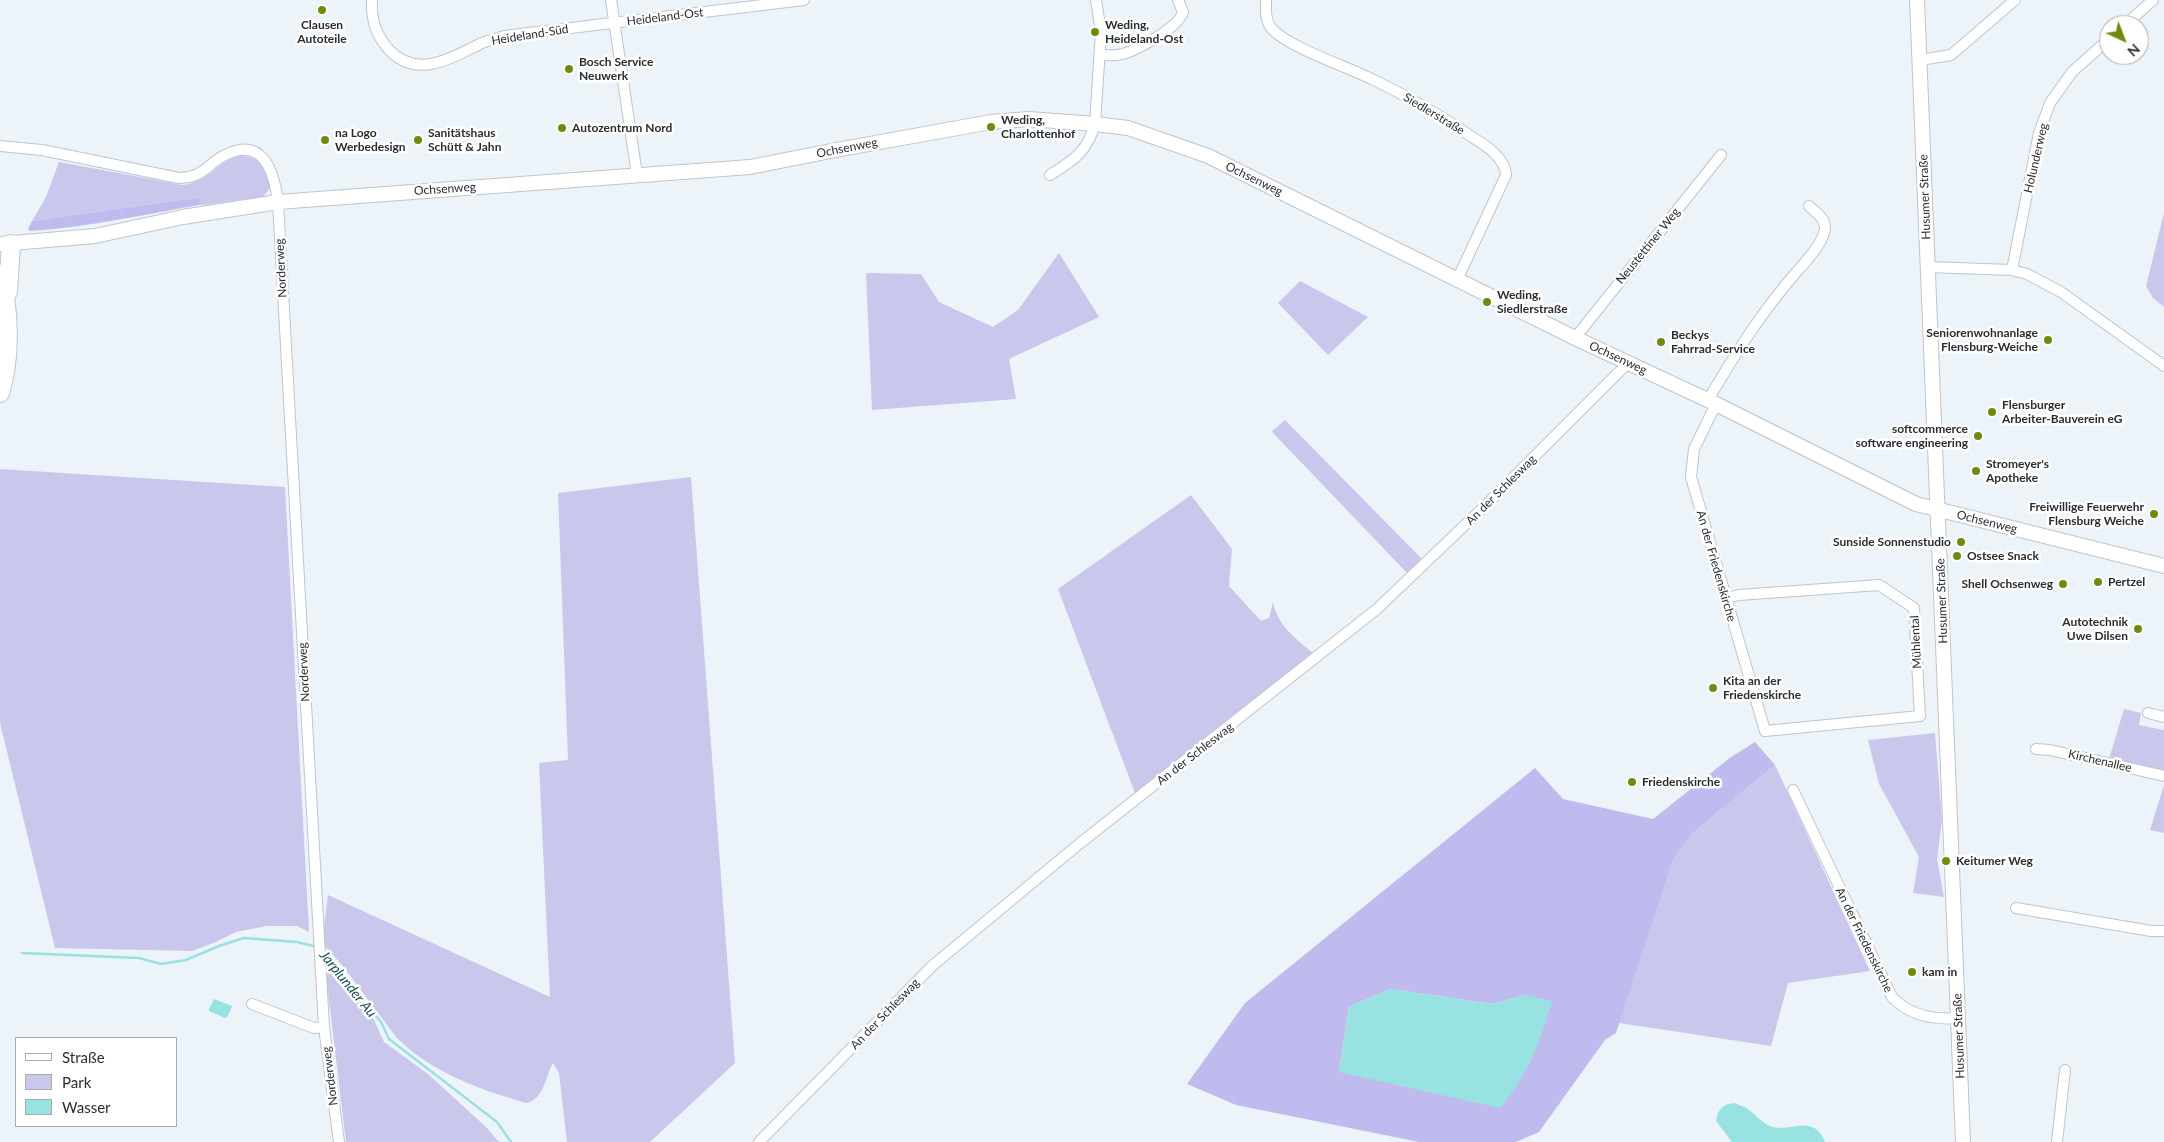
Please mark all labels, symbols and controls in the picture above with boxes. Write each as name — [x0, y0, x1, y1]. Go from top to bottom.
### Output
marker: Clausen Autoteile — [316, 4, 328, 16]
street label: Heideland-Ost — [626, 5, 704, 29]
north arrow — [2099, 15, 2149, 65]
place label: Clausen Autoteile — [297, 18, 347, 46]
place label: Weding, Heideland-Ost — [1105, 18, 1183, 46]
street label: Heideland-Süd — [490, 22, 570, 48]
marker: Weding, Heideland-Ost — [1089, 26, 1101, 38]
text: N — [2124, 41, 2144, 60]
place label: Bosch Service Neuwerk — [579, 55, 653, 83]
marker: Bosch Service Neuwerk — [563, 63, 575, 75]
street label: Siedlerstraße — [1401, 90, 1467, 138]
place label: Weding, Charlottenhof — [1001, 113, 1075, 141]
place label: Autozentrum Nord — [572, 121, 672, 135]
marker: Weding, Charlottenhof — [985, 121, 997, 133]
marker: Autozentrum Nord — [556, 122, 568, 134]
street label: Holunderweg — [2021, 122, 2051, 194]
place label: na Logo Werbedesign — [335, 126, 406, 154]
place label: Sanitätshaus Schütt & Jahn — [428, 126, 501, 154]
marker: na Logo Werbedesign — [319, 134, 331, 146]
marker: Sanitätshaus Schütt & Jahn — [412, 134, 424, 146]
street label: Ochsenweg — [815, 135, 879, 161]
street label: Husumer Straße — [1916, 154, 1934, 240]
street label: Ochsenweg — [1223, 159, 1285, 199]
street label: Ochsenweg — [414, 180, 476, 198]
street label: Neustettiner Weg — [1613, 205, 1683, 287]
street label: Norderweg — [272, 238, 290, 298]
place label: Weding, Siedlerstraße — [1497, 288, 1568, 316]
marker: Weding, Siedlerstraße — [1481, 296, 1493, 308]
place label: Seniorenwohnanlage Flensburg-Weiche — [1926, 326, 2038, 354]
place label: Beckys Fahrrad-Service — [1671, 328, 1755, 356]
marker: Seniorenwohnanlage Flensburg-Weiche — [2042, 334, 2054, 346]
marker: Beckys Fahrrad-Service — [1655, 336, 1667, 348]
street label: Ochsenweg — [1587, 338, 1649, 378]
place label: Flensburger Arbeiter-Bauverein eG — [2002, 398, 2122, 426]
marker: Flensburger Arbeiter-Bauverein eG — [1986, 406, 1998, 418]
place label: softcommerce software engineering — [1855, 422, 1968, 450]
marker: softcommerce software engineering — [1972, 430, 1984, 442]
street label: An der Schleswag — [1463, 452, 1539, 528]
place label: Stromeyer's Apotheke — [1986, 457, 2049, 485]
marker: Stromeyer's Apotheke — [1970, 465, 1982, 477]
place label: Freiwillige Feuerwehr Flensburg Weiche — [2029, 500, 2144, 528]
street label: Ochsenweg — [1955, 508, 2019, 536]
marker: Freiwillige Feuerwehr Flensburg Weiche — [2148, 508, 2160, 520]
street label: An der Friedenskirche — [1693, 509, 1739, 623]
place label: Sunside Sonnenstudio — [1833, 535, 1951, 549]
marker: Sunside Sonnenstudio — [1955, 536, 1967, 548]
place label: Ostsee Snack — [1967, 549, 2039, 563]
marker: Ostsee Snack — [1951, 550, 1963, 562]
street label: Husumer Straße — [1933, 558, 1951, 644]
place label: Pertzel — [2108, 575, 2145, 589]
marker: Pertzel — [2092, 576, 2104, 588]
place label: Shell Ochsenweg — [1962, 577, 2053, 591]
marker: Shell Ochsenweg — [2057, 578, 2069, 590]
street label: Mühlental — [1907, 615, 1925, 669]
place label: Autotechnik Uwe Dilsen — [2062, 615, 2128, 643]
marker: Autotechnik Uwe Dilsen — [2132, 623, 2144, 635]
street label: Norderweg — [295, 642, 313, 702]
place label: Kita an der Friedenskirche — [1723, 674, 1801, 702]
marker: Kita an der Friedenskirche — [1707, 682, 1719, 694]
street label: An der Schleswag — [1154, 720, 1236, 788]
street label: Kirchenallee — [2067, 747, 2133, 775]
place label: Friedenskirche — [1642, 775, 1720, 789]
marker: Friedenskirche — [1626, 776, 1638, 788]
place label: Keitumer Weg — [1956, 854, 2033, 868]
marker: Keitumer Weg — [1940, 855, 1952, 867]
street label: An der Friedenskirche — [1832, 885, 1896, 995]
water label: Jarplunder Au — [316, 947, 380, 1021]
place label: kam in — [1922, 965, 1957, 979]
marker: kam in — [1906, 966, 1918, 978]
street label: An der Schleswag — [847, 975, 923, 1053]
street label: Husumer Straße — [1950, 993, 1968, 1079]
legend — [15, 1037, 178, 1127]
street label: Norderweg — [319, 1046, 341, 1106]
text: Straße — [62, 1048, 105, 1066]
text: Park — [62, 1073, 91, 1091]
text: Wasser — [62, 1098, 111, 1116]

